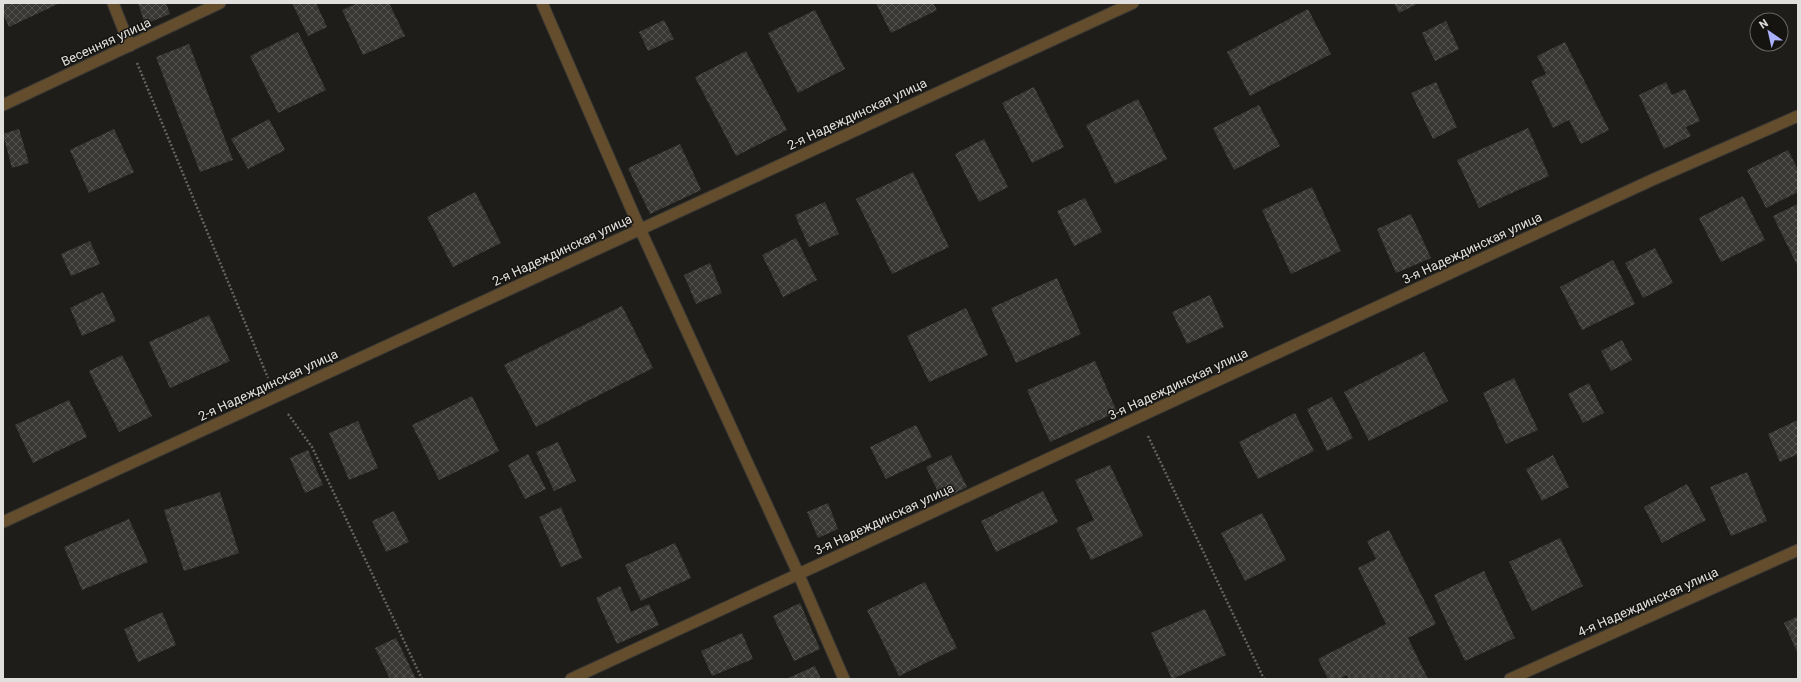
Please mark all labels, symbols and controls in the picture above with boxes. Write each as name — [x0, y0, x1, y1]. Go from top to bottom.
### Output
north arrow — [1749, 12, 1789, 52]
street label: Весенняя улица — [59, 15, 153, 69]
text: N — [1757, 16, 1771, 32]
street label: 2-я Надеждинская улица — [785, 75, 929, 153]
street label: 3-я Надеждинская улица — [1400, 209, 1544, 287]
street label: 2-я Надеждинская улица — [490, 211, 634, 289]
street label: 3-я Надеждинская улица — [1106, 345, 1250, 423]
street label: 2-я Надеждинская улица — [196, 346, 340, 424]
street label: 3-я Надеждинская улица — [812, 480, 956, 558]
street label: 4-я Надеждинская улица — [1575, 564, 1721, 640]

